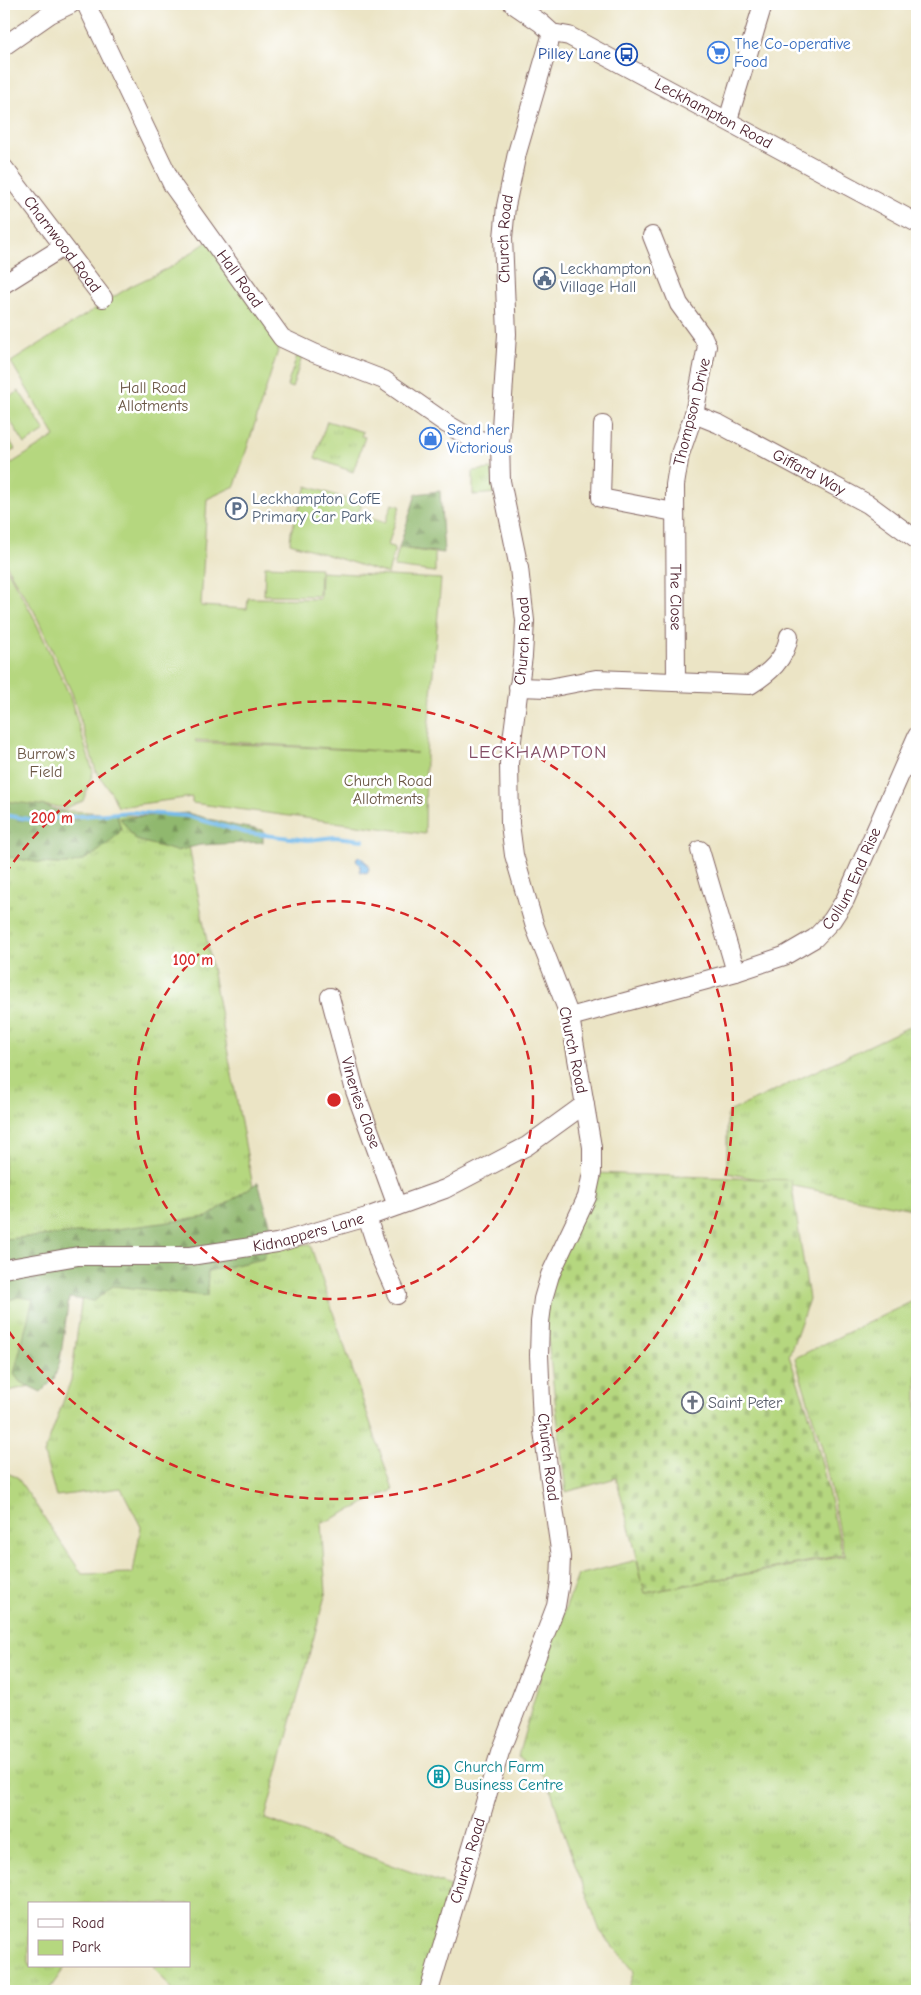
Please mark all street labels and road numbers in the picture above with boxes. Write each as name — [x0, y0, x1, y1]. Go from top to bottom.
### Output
street label: Leckhampton Road — [652, 75, 775, 153]
street label: Charnwood Road — [20, 193, 105, 296]
street label: Church Road — [494, 193, 517, 283]
street label: Hall Road — [213, 246, 266, 311]
street label: Thompson Drive — [670, 356, 714, 468]
street label: Giffard Way — [769, 445, 849, 500]
street label: The Close — [666, 564, 685, 631]
street label: Church Road — [510, 596, 534, 686]
street label: Collum End Rise — [818, 825, 885, 934]
street label: Church Road — [555, 1005, 591, 1095]
street label: Vineries Close — [337, 1055, 384, 1151]
street label: Kidnappers Lane — [252, 1209, 366, 1256]
street label: Church Road — [534, 1412, 562, 1502]
street label: Church Road — [446, 1816, 489, 1906]

